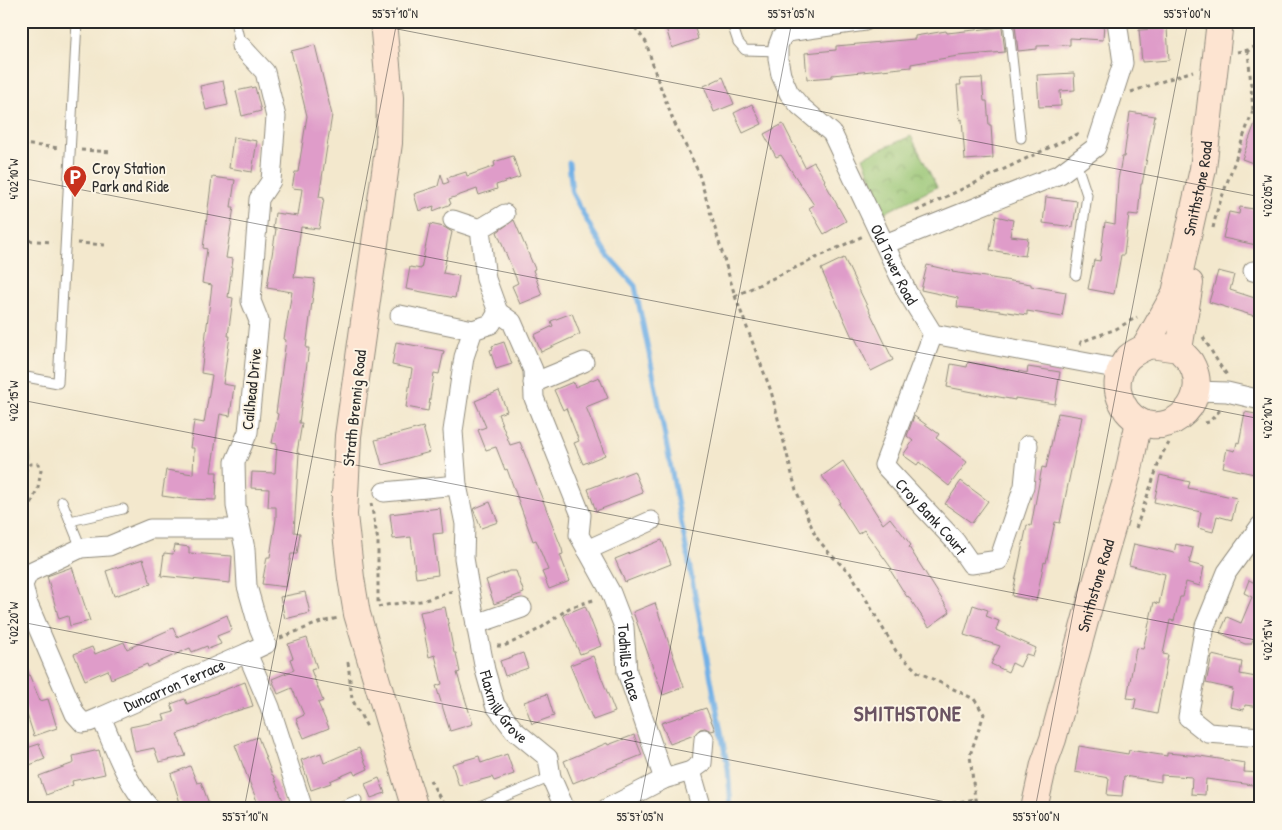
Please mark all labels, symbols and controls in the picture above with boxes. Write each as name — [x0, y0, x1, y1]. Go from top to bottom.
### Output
text: 55°57'10"N — [372, 5, 418, 22]
text: 55°57'05"N — [768, 5, 814, 22]
text: 55°57'00"N — [1164, 5, 1210, 22]
street label: Smithstone Road — [1177, 140, 1217, 238]
place label: Croy Station Park and Ride — [92, 157, 170, 197]
text: 4°02'10"W — [5, 158, 22, 200]
parking icon: Croy Station Park and Ride — [62, 164, 88, 198]
text: 4°02'05"W — [1259, 175, 1276, 217]
street label: Old Tower Road — [865, 220, 923, 309]
street label: Cailhead Drive — [236, 346, 266, 431]
street label: Strath Brennig Road — [337, 349, 371, 467]
text: 4°02'15"W — [5, 380, 22, 421]
text: 4°02'10"W — [1259, 397, 1276, 439]
street label: Croy Bank Court — [891, 473, 973, 560]
street label: Smithstone Road — [1072, 536, 1119, 634]
text: 4°02'20"W — [5, 601, 22, 644]
text: 4°02'15"W — [1259, 619, 1276, 660]
street label: Todhills Place — [613, 623, 647, 704]
street label: Duncarron Terrace — [120, 653, 229, 717]
street label: Flaxmill Grove — [474, 667, 533, 748]
district label: SMITHSTONE — [854, 699, 962, 728]
text: 55°57'10"N — [222, 808, 268, 825]
text: 55°57'05"N — [617, 808, 663, 825]
text: 55°57'00"N — [1013, 808, 1059, 825]

